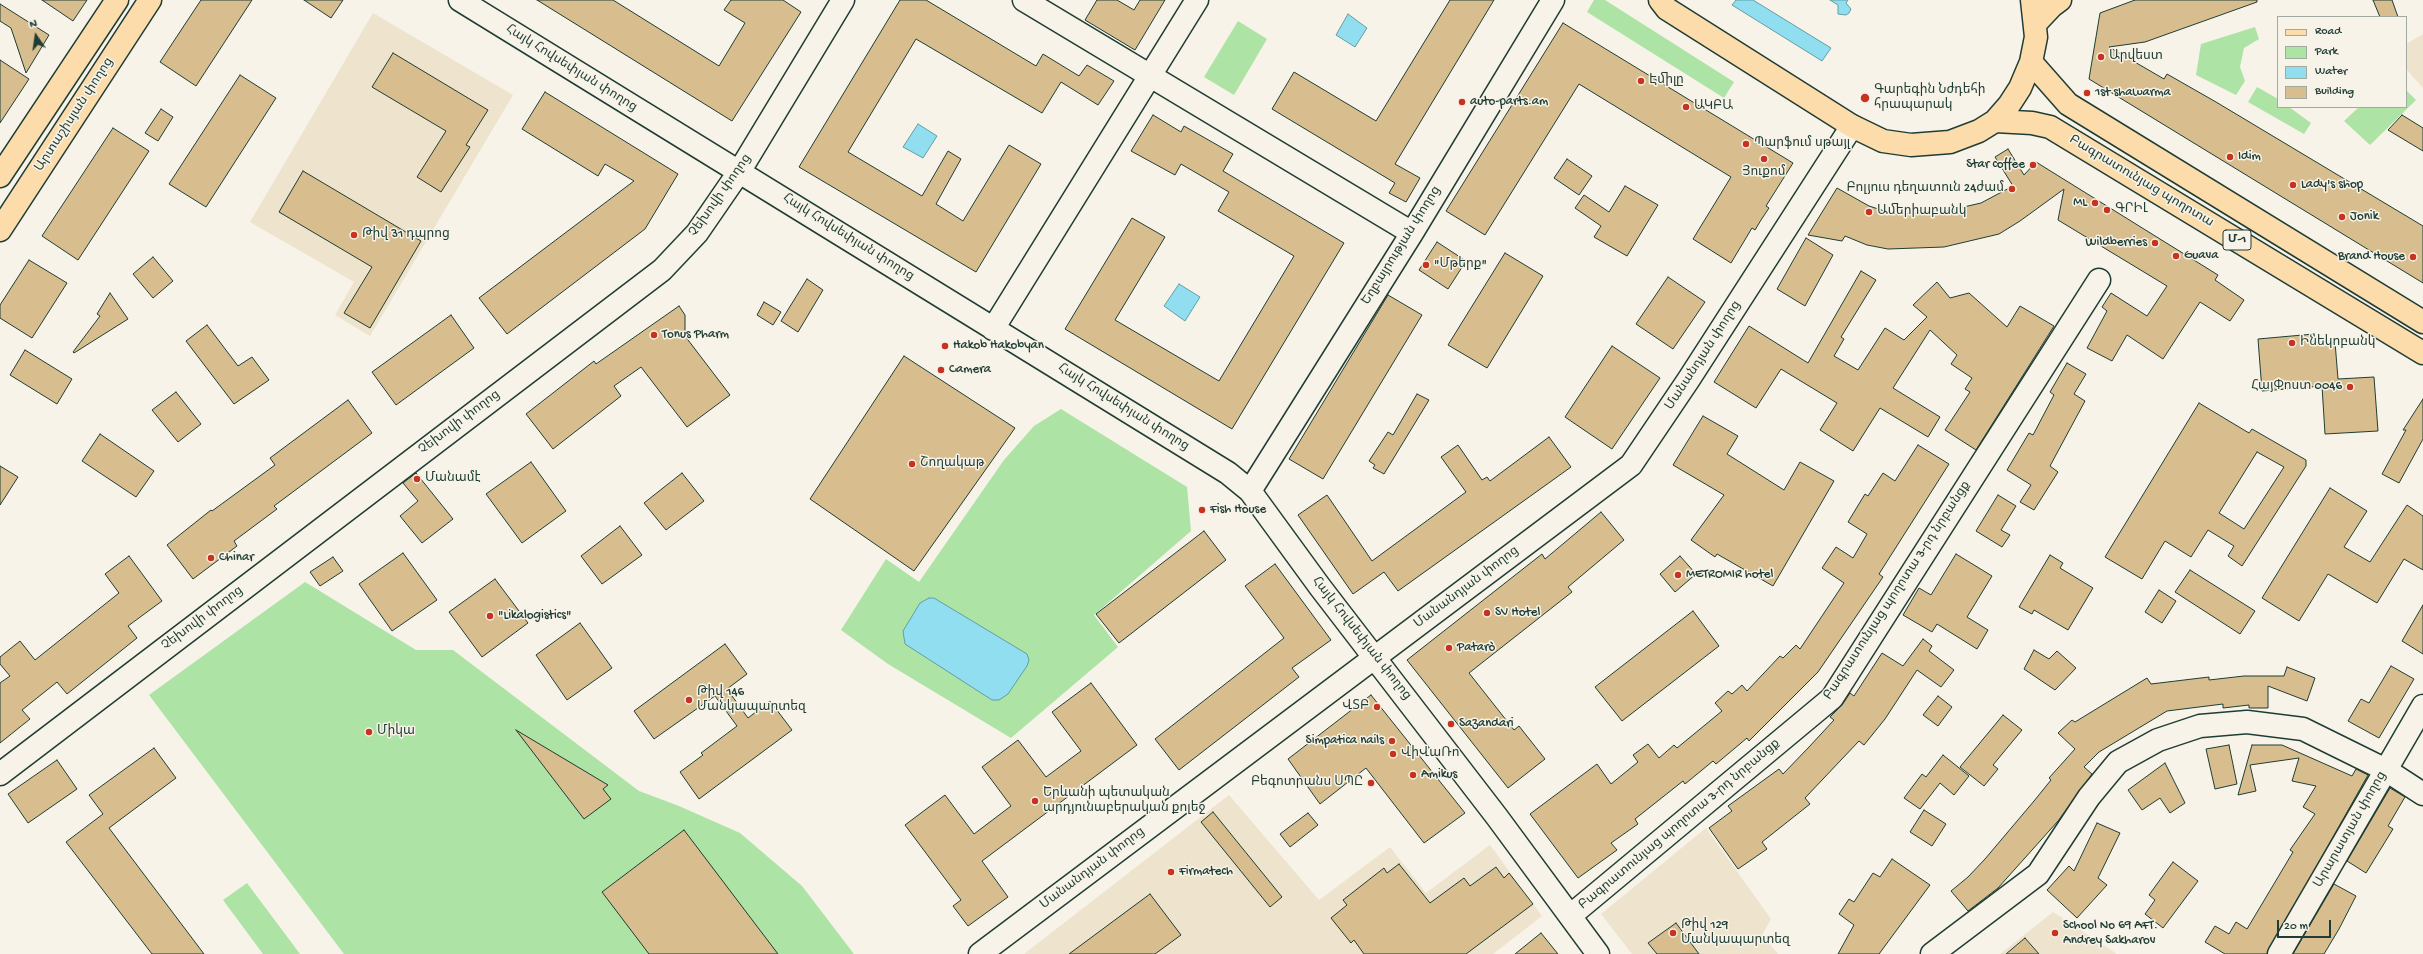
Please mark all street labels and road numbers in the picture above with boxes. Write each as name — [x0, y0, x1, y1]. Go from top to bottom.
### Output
street label: Հայկ Հովսեփյան փողոց — [502, 22, 640, 116]
street label: Արտաշիսյան փողոց — [32, 55, 118, 175]
street label: Բագրատունյաց պողոտա — [2066, 133, 2216, 231]
street label: Չեխովի փողոց — [687, 152, 755, 240]
street label: Եղբայրության փողոց — [1359, 184, 1445, 308]
street label: Հայկ Հովսեփյան փողոց — [779, 191, 917, 285]
road number: Մ-1 — [2223, 230, 2251, 250]
street label: Մանանդյան փողոց — [1663, 298, 1745, 414]
street label: Հայկ Հովսեփյան փողոց — [1054, 361, 1192, 455]
street label: Չեխովի փողոց — [416, 387, 504, 459]
street label: Բագրատունյաց պողոտա 3-րդ նրբանցք — [1821, 479, 1975, 703]
street label: Մանանդյան փողոց — [1412, 544, 1522, 632]
street label: Հայկ Հովսեփյան փողոց — [1308, 574, 1414, 704]
street label: Չեխովի փողոց — [159, 583, 247, 655]
street label: Բագրատունյաց պողոտա 3-րդ նրբանցք — [1576, 736, 1784, 914]
street label: Արարատյան փողոց — [2311, 769, 2391, 891]
street label: Մանանդյան փողոց — [1038, 825, 1148, 913]

